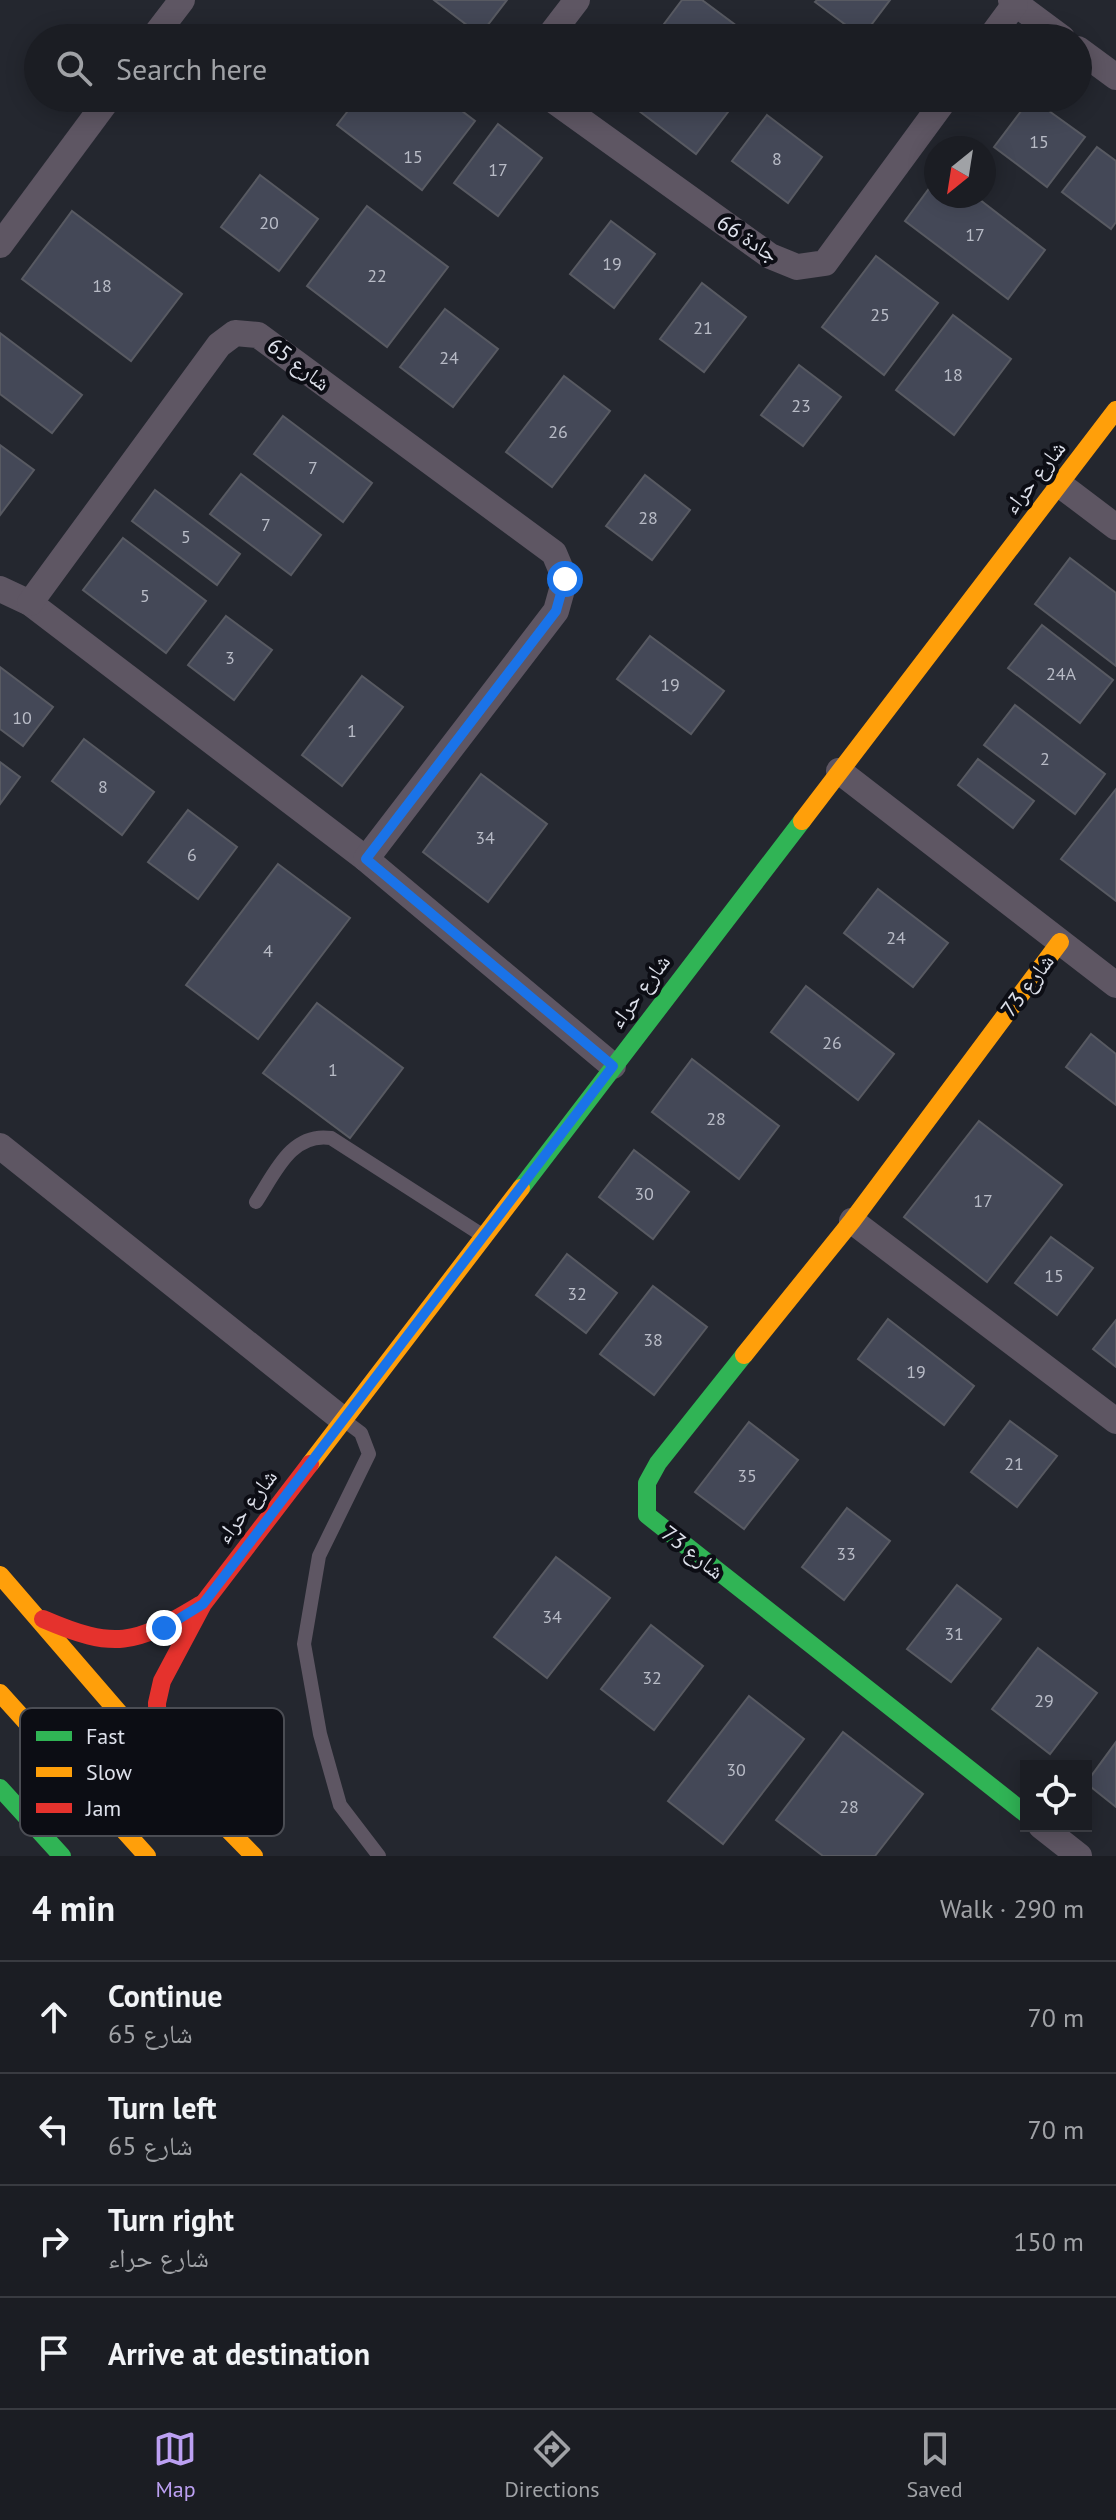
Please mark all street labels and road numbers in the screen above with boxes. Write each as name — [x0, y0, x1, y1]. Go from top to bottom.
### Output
street label: جادة 66 — [712, 208, 784, 268]
street label: شارع 65 — [262, 331, 336, 397]
street label: شارع حراء — [997, 435, 1071, 519]
street label: شارع حراء — [602, 948, 676, 1034]
street label: شارع 73 — [994, 948, 1060, 1022]
street label: شارع حراء — [209, 1463, 283, 1549]
street label: شارع 73 — [656, 1519, 730, 1585]

